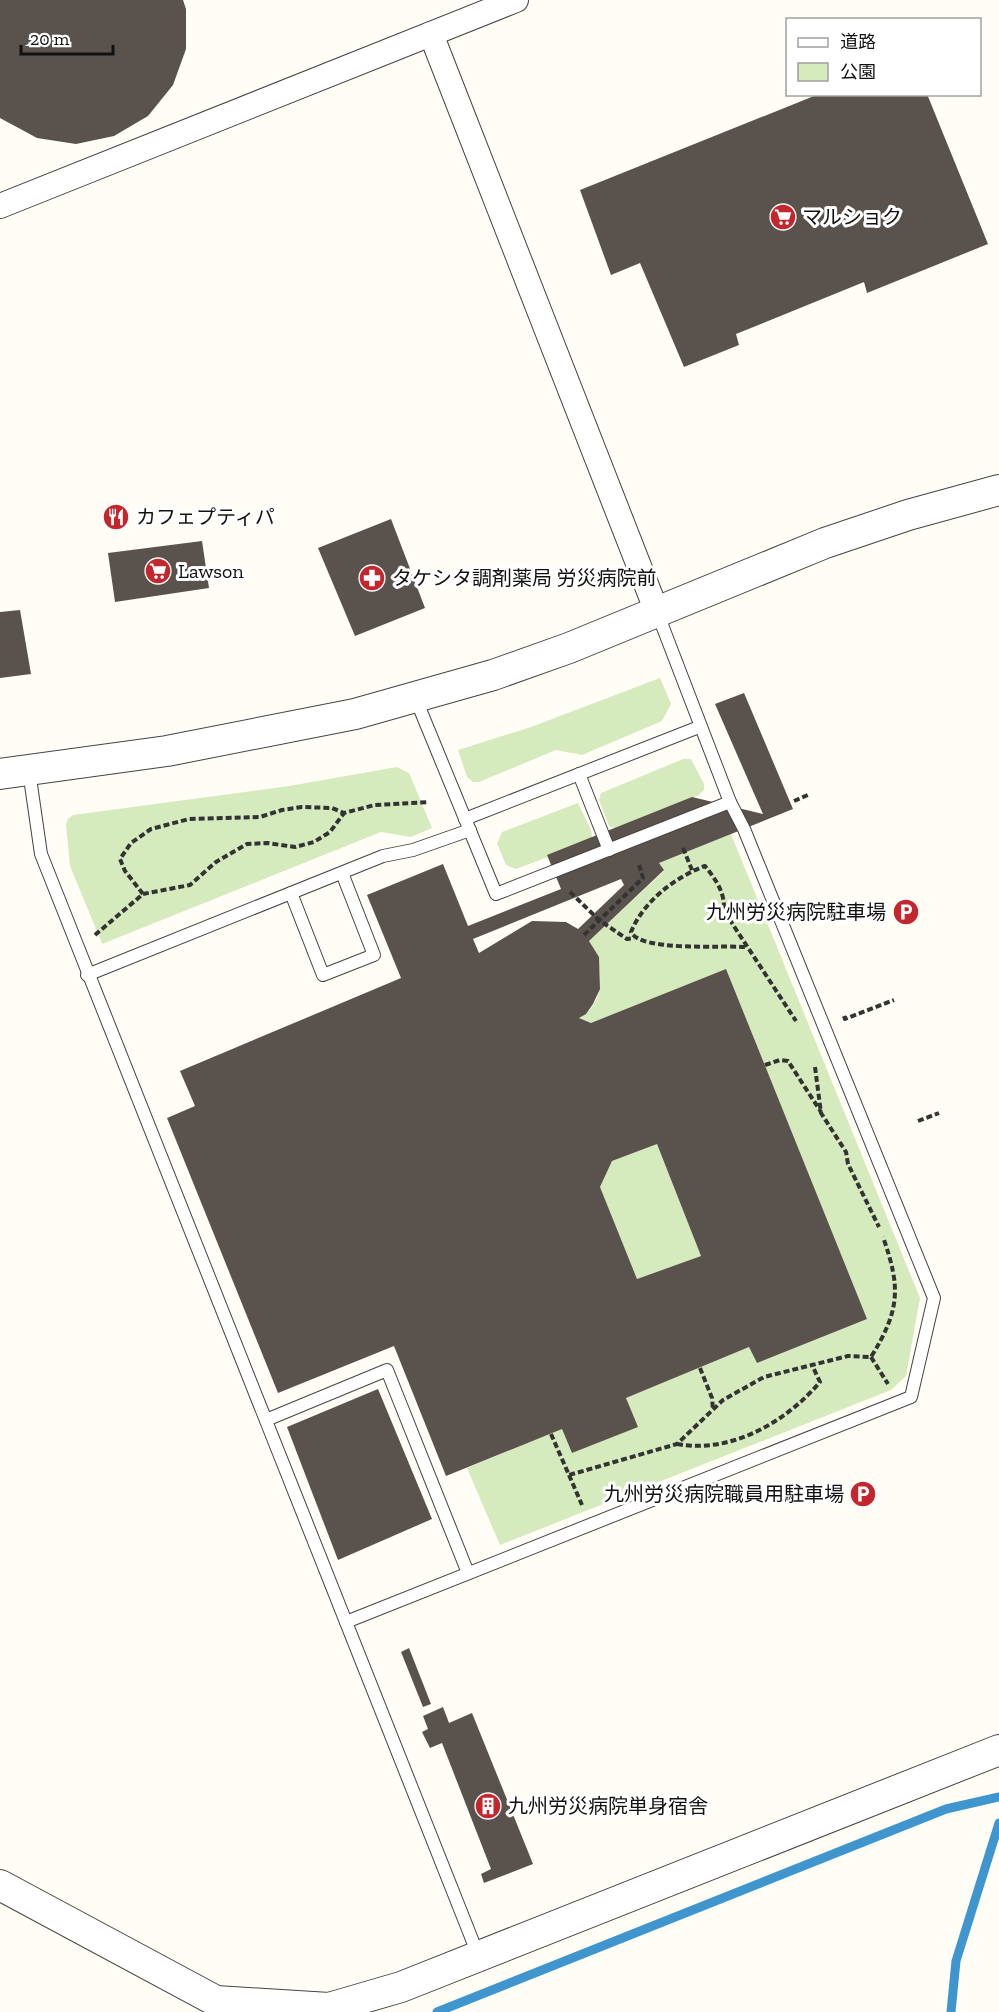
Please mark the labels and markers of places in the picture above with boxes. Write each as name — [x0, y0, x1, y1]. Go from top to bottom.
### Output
supermarket icon: マルショク — [768, 202, 798, 232]
place label: マルショク — [802, 205, 902, 229]
restaurant icon: カフェプティパ — [101, 502, 131, 532]
place label: カフェプティパ — [136, 505, 275, 529]
supermarket icon: Lawson — [143, 556, 173, 586]
place label: Lawson — [178, 559, 244, 583]
pharmacy icon: タケシタ調剤薬局 労災病院前 — [357, 563, 387, 593]
place label: タケシタ調剤薬局 労災病院前 — [392, 566, 657, 590]
parking icon: 九州労災病院駐車場 — [891, 897, 921, 927]
place label: 九州労災病院駐車場 — [706, 900, 886, 924]
parking icon: 九州労災病院職員用駐車場 — [848, 1479, 878, 1509]
place label: 九州労災病院職員用駐車場 — [604, 1482, 844, 1506]
building icon: 九州労災病院単身宿舎 — [473, 1791, 503, 1821]
place label: 九州労災病院単身宿舎 — [508, 1794, 708, 1818]

